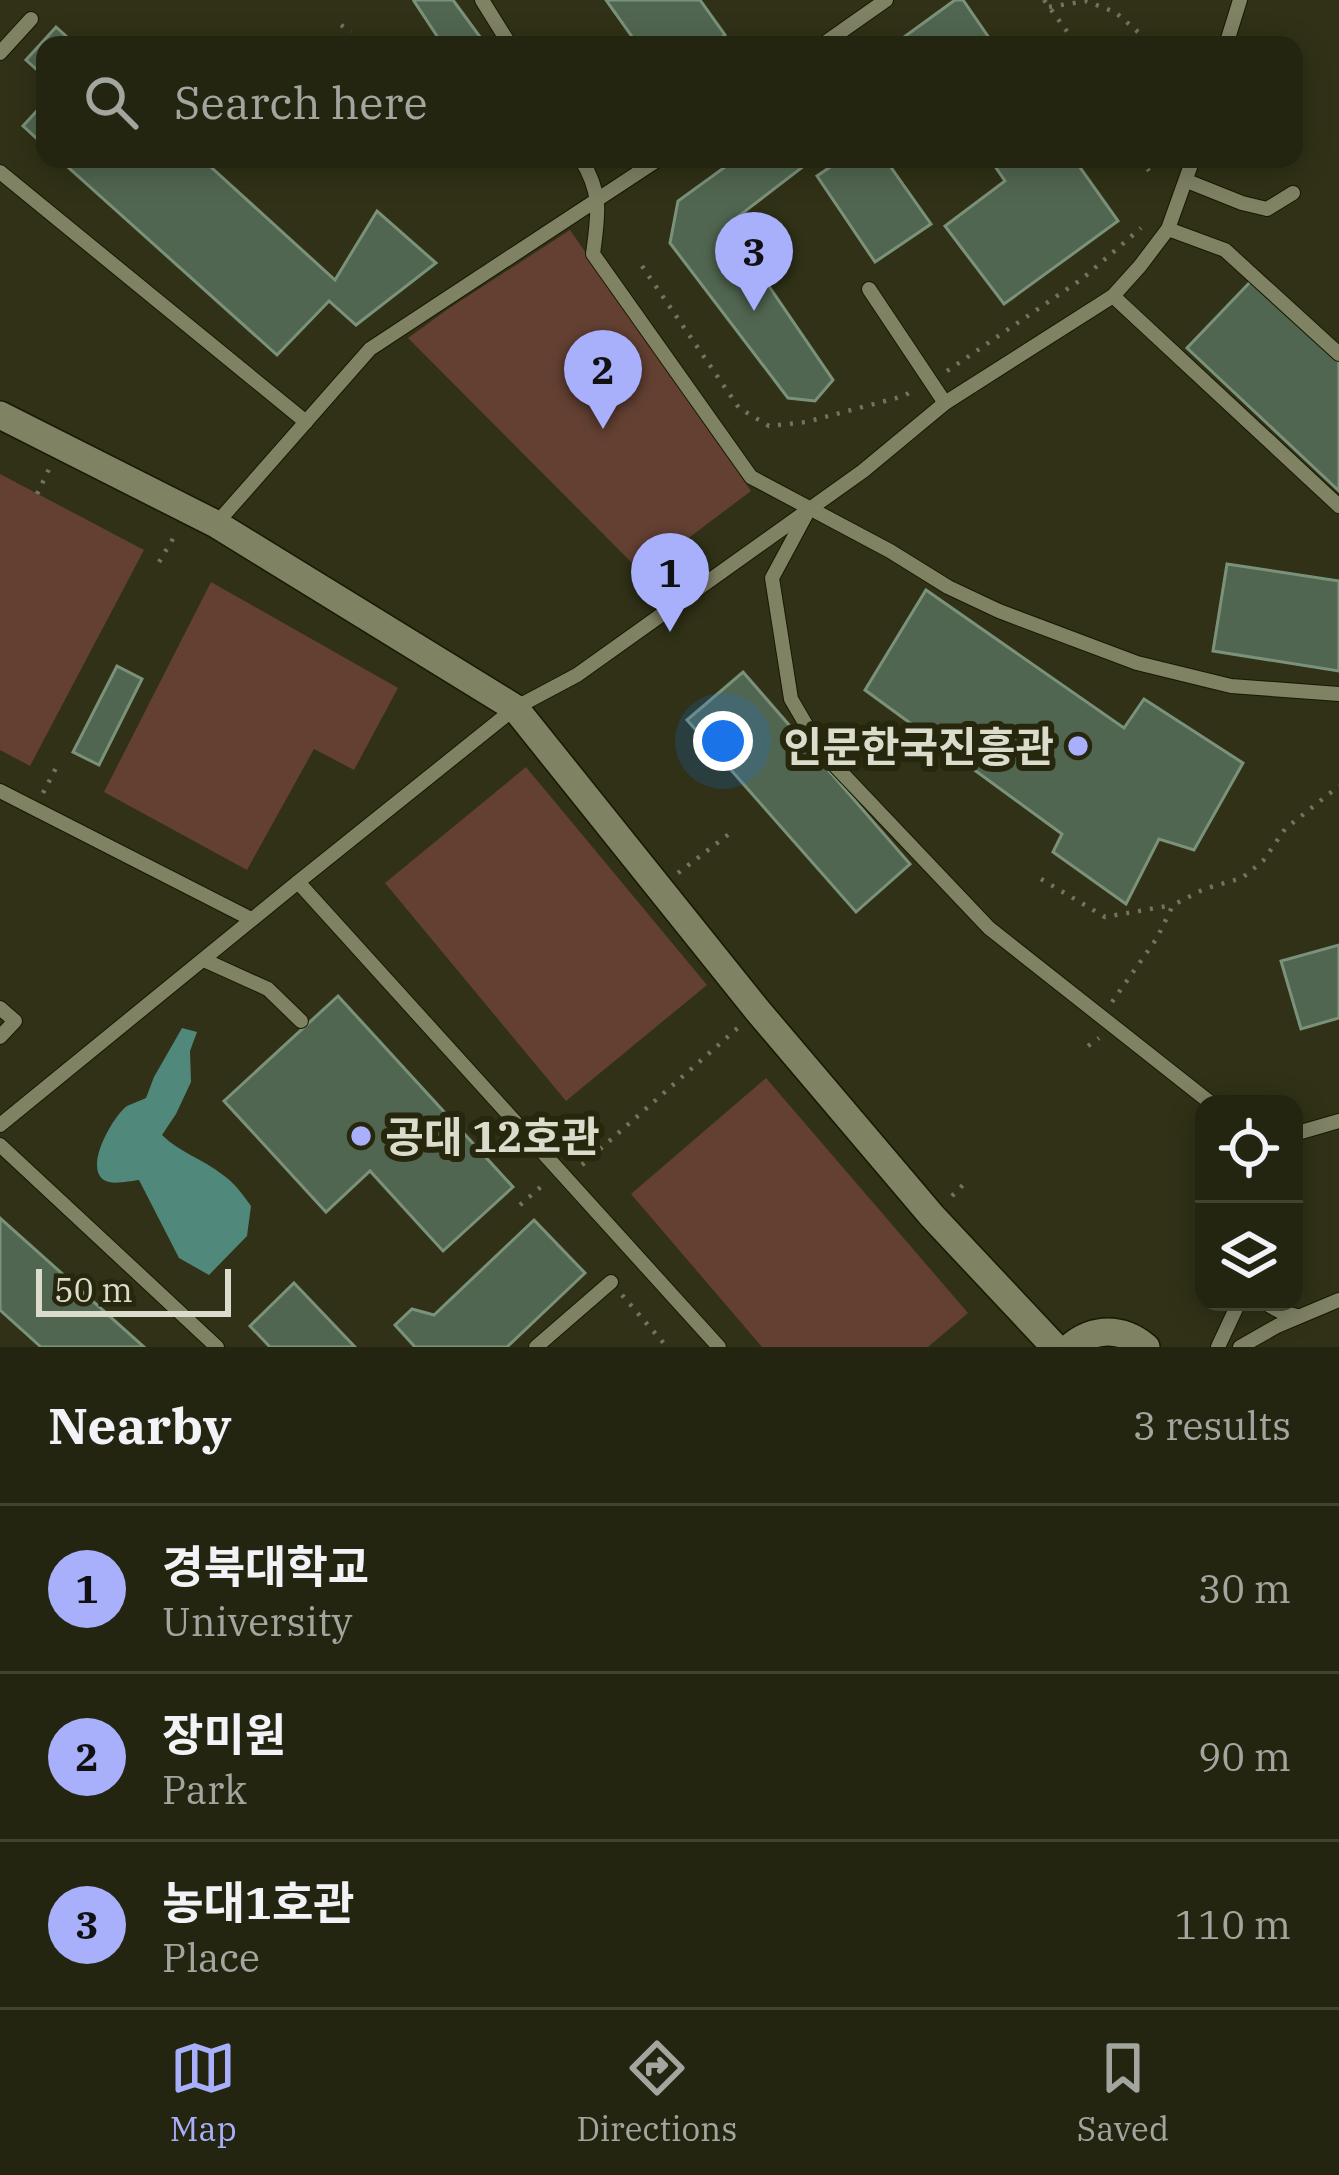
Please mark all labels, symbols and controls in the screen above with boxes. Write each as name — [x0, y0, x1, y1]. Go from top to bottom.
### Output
search box — [36, 36, 1303, 168]
icon: search — [78, 69, 144, 135]
text: Search here — [174, 73, 428, 131]
pin: 3 — [715, 212, 793, 311]
pin: 2 — [564, 330, 642, 429]
pin: 1 — [631, 533, 709, 632]
your location — [693, 711, 753, 771]
place label: 인문한국진흥관 — [784, 719, 1054, 774]
marker: 인문한국진흥관 — [1065, 733, 1091, 759]
map controls — [1195, 1095, 1303, 1311]
button: locate — [1195, 1095, 1303, 1203]
place label: 공대 12호관 — [385, 1109, 600, 1164]
marker: 공대 12호관 — [348, 1123, 374, 1149]
button: layers — [1195, 1203, 1303, 1311]
scale bar — [36, 1263, 231, 1316]
text: 50 m — [54, 1268, 133, 1311]
text: Nearby — [48, 1392, 232, 1458]
text: 3 results — [1133, 1400, 1291, 1451]
text: 경북대학교 — [162, 1537, 369, 1595]
text: 1 — [75, 1563, 99, 1614]
text: 30 m — [1198, 1563, 1291, 1614]
text: University — [162, 1596, 352, 1647]
text: 장미원 — [162, 1705, 286, 1763]
text: 2 — [75, 1731, 99, 1782]
text: 90 m — [1198, 1731, 1291, 1782]
text: Park — [162, 1764, 247, 1815]
text: 농대1호관 — [162, 1873, 355, 1931]
text: 3 — [75, 1899, 99, 1950]
text: 110 m — [1175, 1899, 1291, 1950]
text: Place — [162, 1932, 260, 1983]
tab: Map — [170, 2035, 237, 2150]
tab: Directions — [576, 2035, 737, 2150]
tab: Saved — [1077, 2035, 1169, 2150]

